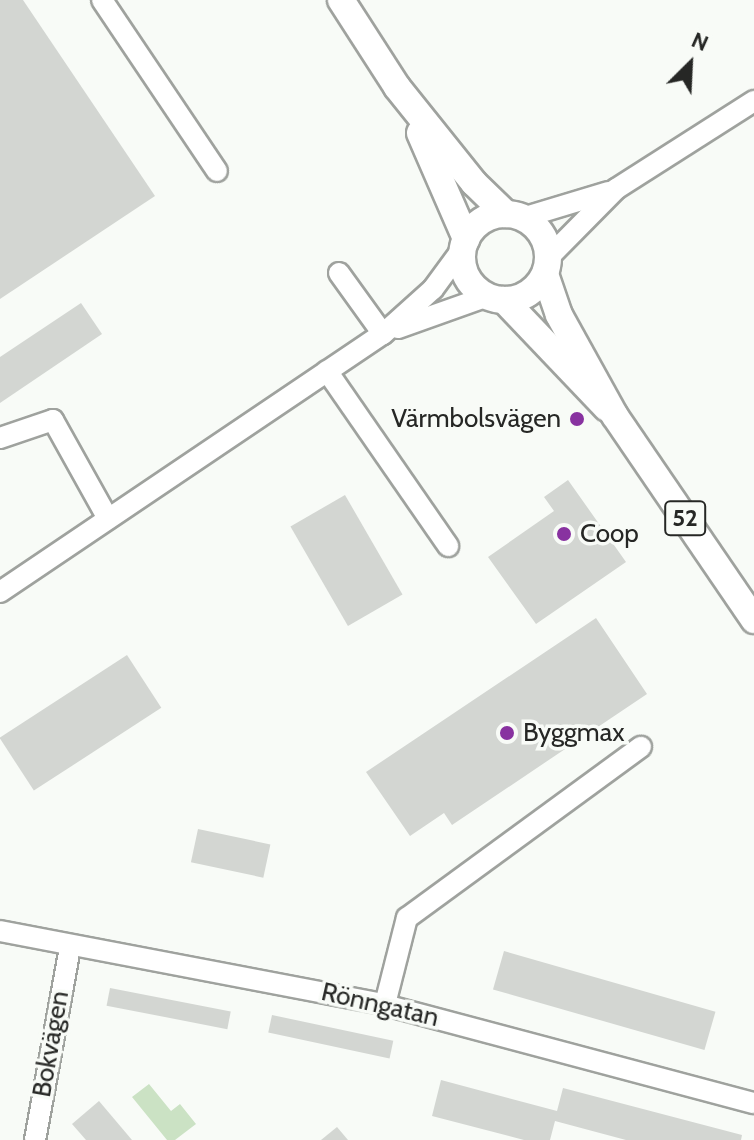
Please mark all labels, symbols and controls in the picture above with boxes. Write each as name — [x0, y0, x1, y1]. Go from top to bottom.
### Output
north arrow — [650, 24, 730, 104]
text: N — [687, 26, 713, 57]
place label: Värmbolsvägen — [391, 403, 561, 435]
marker: Värmbolsvägen — [568, 410, 586, 428]
road number: 52 — [663, 498, 707, 538]
place label: Coop — [580, 518, 639, 550]
marker: Coop — [555, 525, 573, 543]
place label: Byggmax — [523, 717, 624, 749]
marker: Byggmax — [498, 724, 516, 742]
street label: Rönngatan — [318, 976, 442, 1034]
street label: Bokvägen — [26, 988, 76, 1100]

